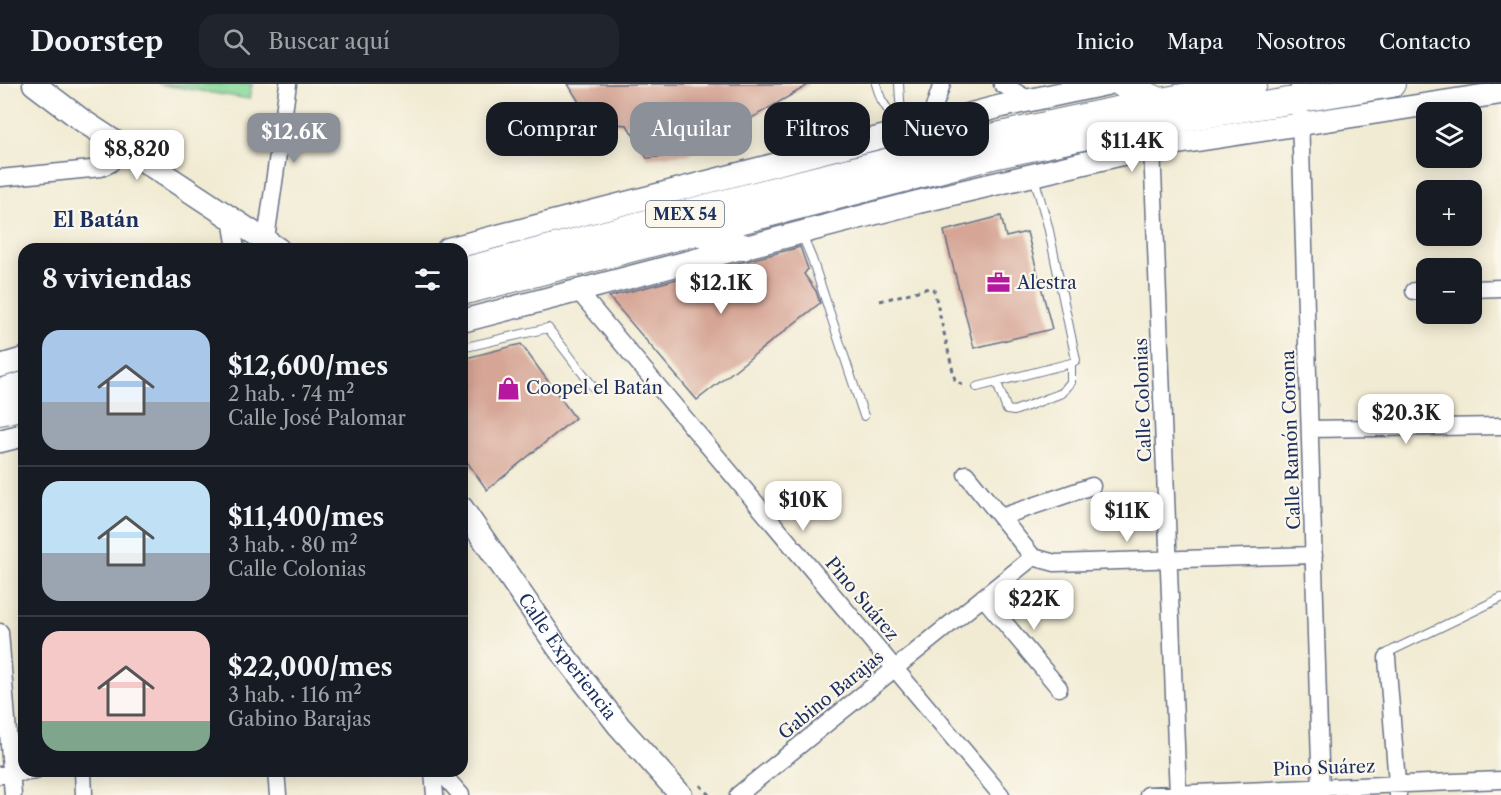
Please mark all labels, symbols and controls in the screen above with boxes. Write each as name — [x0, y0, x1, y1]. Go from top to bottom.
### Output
search box — [199, 14, 619, 68]
text: Doorstep — [30, 24, 163, 58]
icon: search — [220, 25, 253, 58]
text: Buscar aquí — [268, 28, 390, 55]
text: Inicio — [1076, 29, 1134, 54]
text: Mapa — [1167, 29, 1223, 54]
text: Nosotros — [1256, 29, 1346, 54]
text: Contacto — [1379, 29, 1471, 54]
chip: Comprar — [486, 102, 618, 156]
chip: Alquilar — [630, 102, 752, 156]
chip: Filtros — [764, 102, 870, 156]
chip: Nuevo — [882, 102, 989, 156]
map controls — [1416, 102, 1482, 324]
button: layers — [1416, 102, 1482, 168]
pin: $12.6K — [245, 113, 343, 164]
text: $12.6K — [261, 120, 327, 144]
pin: $11.4K — [1083, 122, 1181, 173]
text: $11.4K — [1101, 129, 1163, 153]
pin: $8,820 — [88, 130, 186, 181]
text: $8,820 — [104, 137, 170, 161]
button: + — [1416, 180, 1482, 246]
road number: MEX 54 — [646, 201, 724, 227]
district label: El Batán — [53, 208, 139, 232]
button: − — [1416, 258, 1482, 324]
text: 8 viviendas — [42, 263, 192, 295]
icon: filters — [411, 263, 444, 296]
pin: $12.1K — [672, 264, 770, 315]
office icon: Alestra — [986, 270, 1012, 296]
text: $12.1K — [690, 271, 752, 295]
place label: Alestra — [1016, 272, 1077, 294]
street label: Calle Colonias — [1130, 337, 1156, 463]
street label: Calle Ramón Corona — [1277, 349, 1305, 530]
text: $12,600/mes — [228, 350, 388, 382]
icon: home — [90, 354, 162, 426]
shop icon: Coopel el Batán — [495, 375, 521, 401]
place label: Coopel el Batán — [526, 377, 663, 399]
text: 2 hab. · 74 m² — [228, 382, 354, 406]
pin: $20.3K — [1357, 394, 1455, 445]
text: $20.3K — [1372, 401, 1440, 425]
text: Calle José Palomar — [228, 406, 406, 430]
pin: $10K — [767, 481, 839, 532]
text: $10K — [779, 488, 827, 512]
pin: $11K — [1091, 492, 1163, 543]
text: $11K — [1104, 499, 1150, 523]
text: $11,400/mes — [228, 501, 384, 533]
icon: home — [90, 505, 162, 577]
text: 3 hab. · 80 m² — [228, 533, 358, 557]
street label: Pino Suárez — [821, 553, 903, 645]
text: Calle Colonias — [228, 557, 366, 581]
pin: $22K — [998, 580, 1070, 631]
text: $22K — [1009, 587, 1059, 611]
street label: Calle Experiencia — [513, 589, 621, 725]
street label: Gabino Barajas — [774, 646, 888, 744]
text: $22,000/mes — [228, 651, 393, 683]
icon: home — [90, 655, 162, 727]
text: 3 hab. · 116 m² — [228, 683, 362, 707]
text: Gabino Barajas — [228, 707, 371, 731]
street label: Pino Suárez — [1272, 755, 1376, 781]

